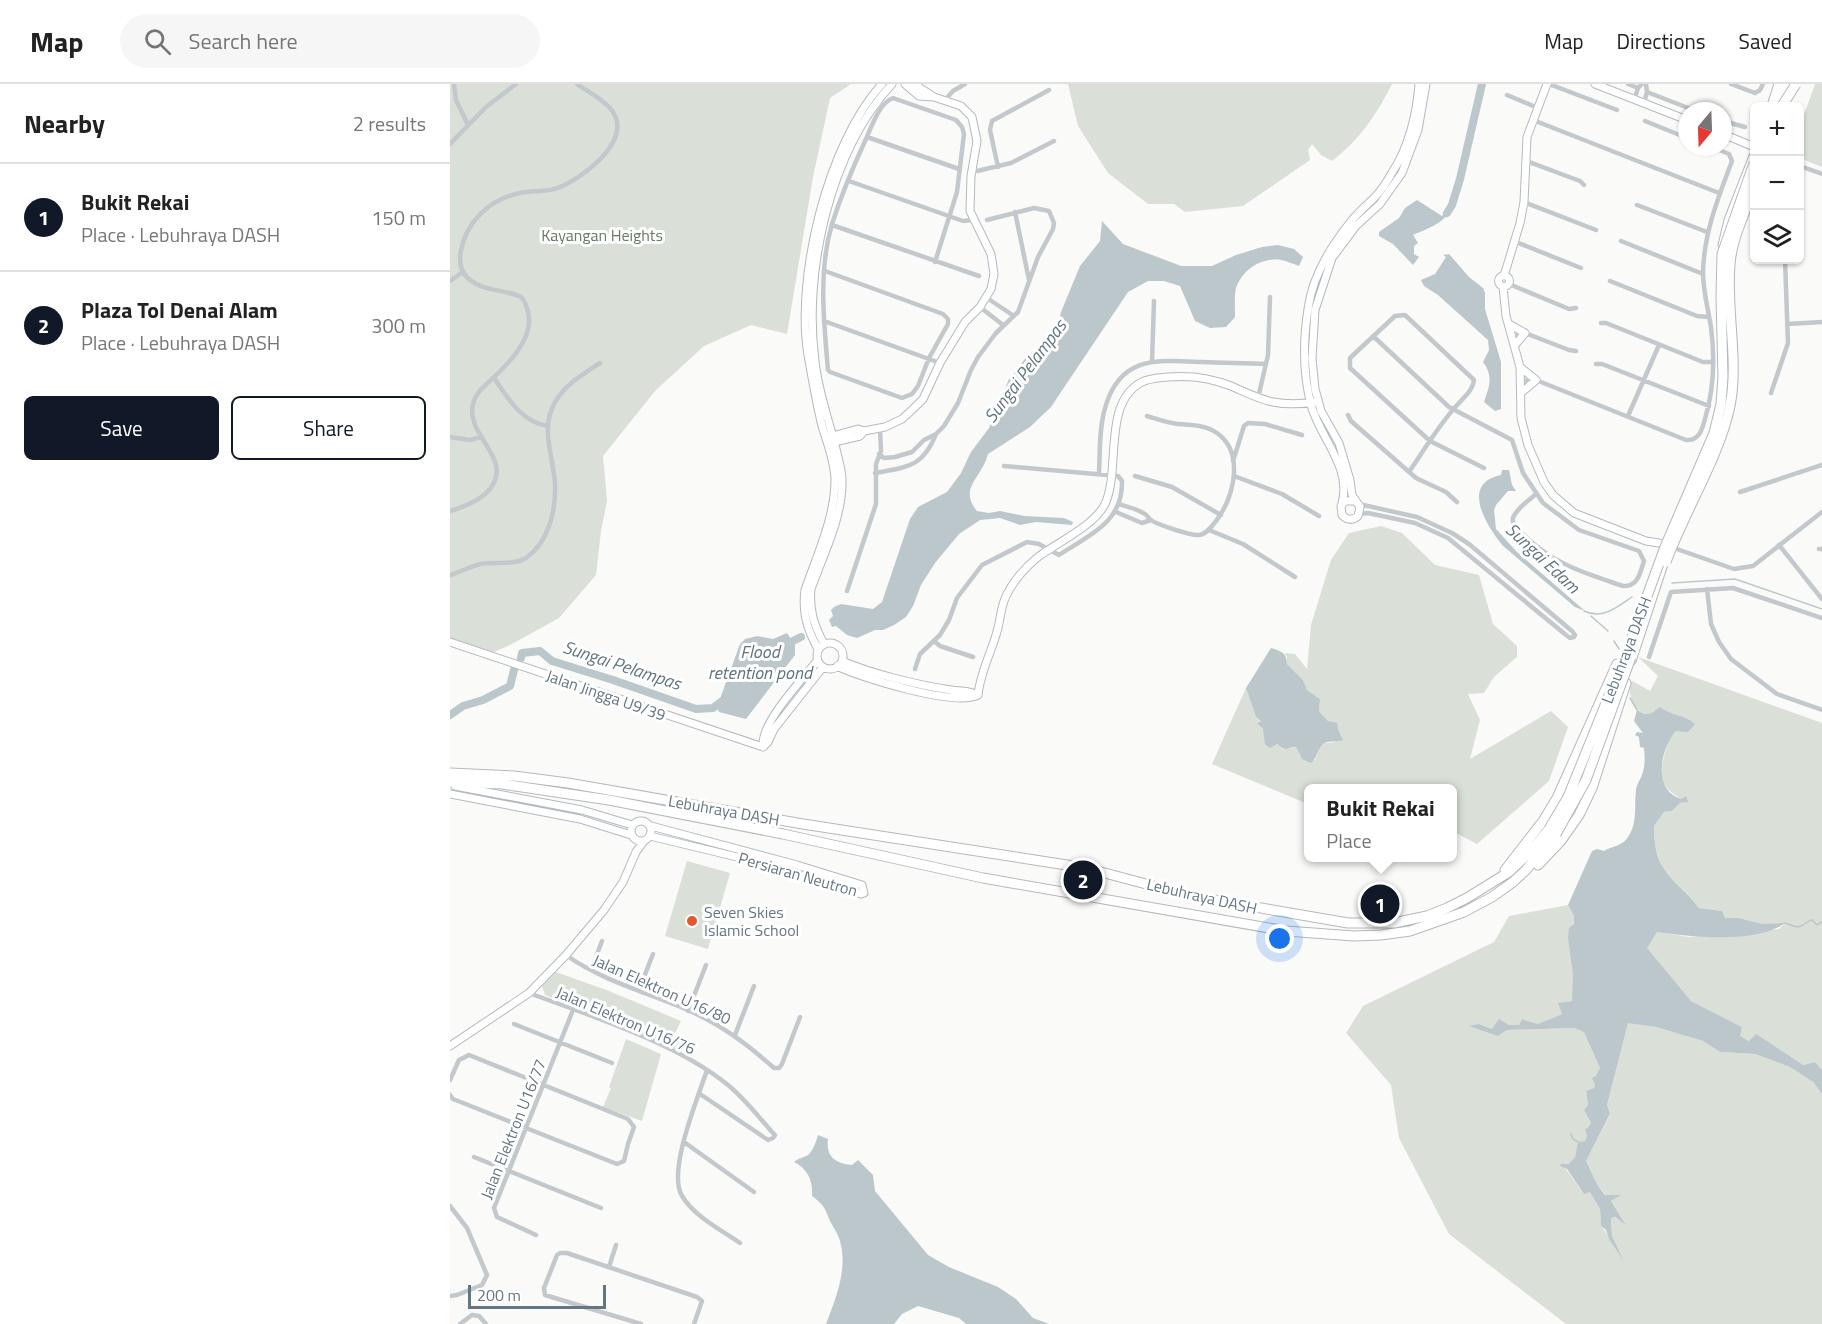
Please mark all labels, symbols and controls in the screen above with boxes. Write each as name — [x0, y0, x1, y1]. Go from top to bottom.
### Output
search box — [120, 14, 540, 68]
text: Map — [30, 20, 84, 63]
text: Search here — [189, 24, 298, 58]
icon: search — [141, 25, 174, 58]
text: Map — [1544, 25, 1584, 57]
text: Directions — [1617, 25, 1706, 57]
text: Saved — [1739, 25, 1792, 57]
north arrow — [1678, 102, 1732, 156]
map controls — [1750, 102, 1804, 264]
button: + — [1750, 102, 1804, 156]
text: Nearby — [24, 104, 105, 143]
text: 2 results — [353, 108, 426, 139]
button: − — [1750, 156, 1804, 210]
text: Bukit Rekai — [81, 185, 189, 219]
text: 1 — [38, 202, 49, 233]
text: 150 m — [371, 202, 426, 233]
button: layers — [1750, 210, 1804, 264]
text: Place · Lebuhraya DASH — [81, 219, 280, 250]
park label: Kayangan Heights — [541, 223, 663, 247]
text: Plaza Tol Denai Alam — [81, 293, 278, 327]
text: 2 — [38, 310, 49, 341]
text: 300 m — [371, 310, 426, 341]
water label: Sungai Pelampas — [977, 313, 1073, 428]
text: Place · Lebuhraya DASH — [81, 327, 280, 358]
button: Save — [24, 396, 219, 460]
button: Share — [231, 396, 426, 460]
water label: Sungai Edam — [1500, 516, 1587, 600]
street label: Lebuhraya DASH — [1595, 593, 1657, 707]
water label: Sungai Pelampas — [559, 633, 686, 697]
water label: Flood retention pond — [708, 638, 814, 686]
street label: Jalan Jingga U9/39 — [543, 663, 669, 727]
popup — [1304, 784, 1457, 862]
street label: Lebuhraya DASH — [666, 788, 782, 832]
text: Bukit Rekai — [1326, 791, 1435, 825]
text: Place — [1326, 825, 1372, 856]
street label: Persiaran Neutron — [736, 846, 860, 902]
pin: 2 — [1064, 858, 1102, 902]
street label: Lebuhraya DASH — [1144, 872, 1260, 920]
pin: 1 — [1360, 882, 1400, 926]
place label: Seven Skies Islamic School — [704, 900, 799, 942]
marker: Seven Skies Islamic School — [685, 914, 699, 928]
your location — [1265, 924, 1294, 953]
street label: Jalan Elektron U16/80 — [589, 948, 735, 1030]
street label: Jalan Elektron U16/76 — [553, 980, 699, 1060]
street label: Jalan Elektron U16/77 — [474, 1055, 552, 1203]
scale bar — [468, 1282, 606, 1310]
text: 200 m — [477, 1283, 521, 1307]

